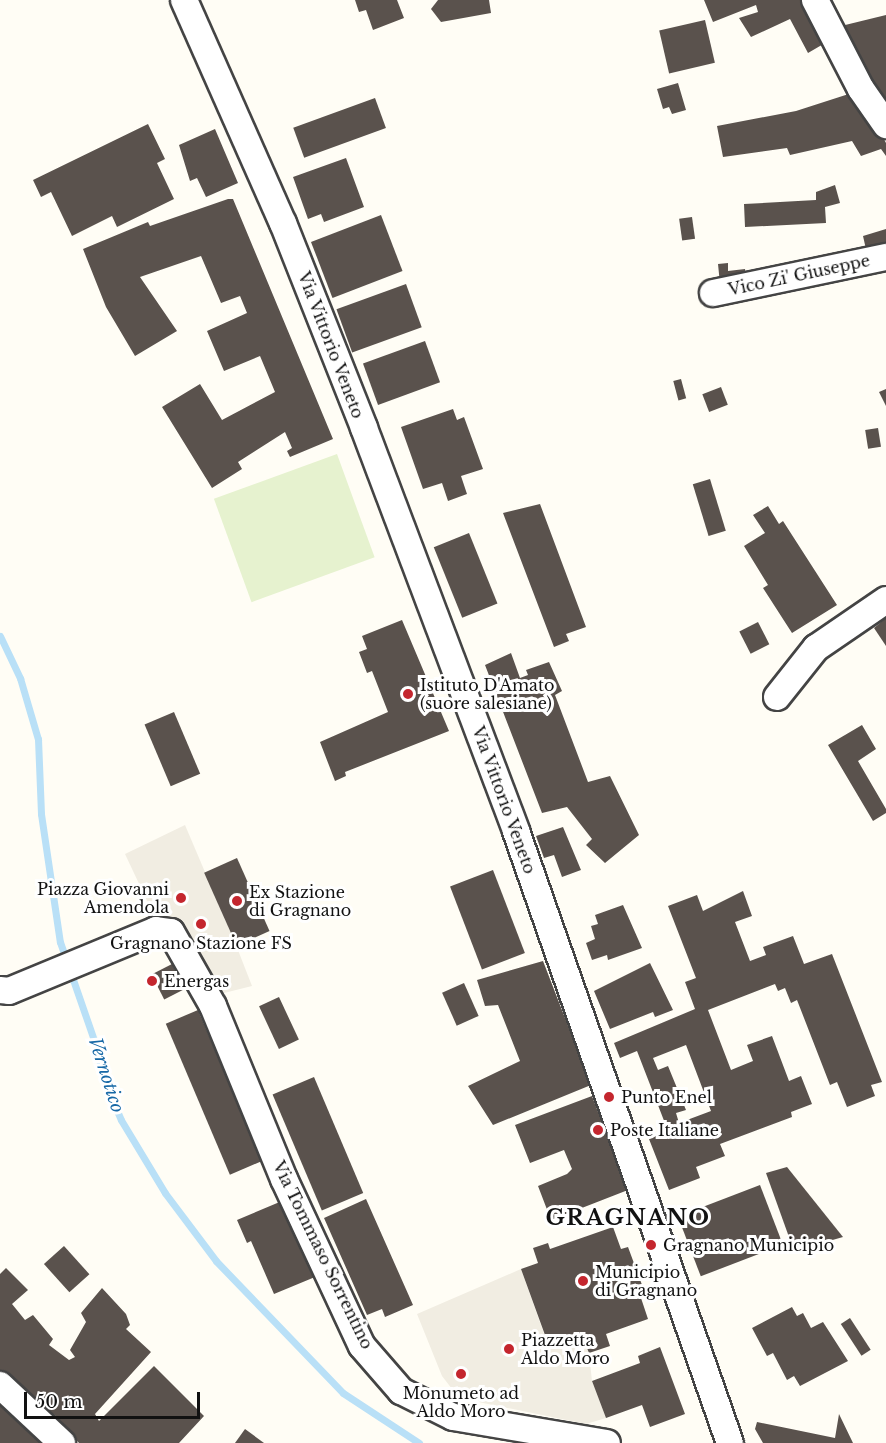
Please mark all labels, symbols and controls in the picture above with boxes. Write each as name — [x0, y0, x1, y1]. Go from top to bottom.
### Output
street label: Vico Zi' Giuseppe — [726, 251, 872, 299]
street label: Via Vittorio Veneto — [294, 268, 368, 422]
place label: Istituto D'Amato (suore salesiane) — [420, 675, 554, 713]
marker: Istituto D'Amato (suore salesiane) — [401, 687, 415, 701]
street label: Via Vittorio Veneto — [468, 723, 540, 877]
place label: Piazza Giovanni Amendola — [37, 879, 169, 917]
place label: Ex Stazione di Gragnano — [249, 882, 351, 920]
marker: Piazza Giovanni Amendola — [174, 891, 188, 905]
marker: Ex Stazione di Gragnano — [230, 894, 244, 908]
marker: Gragnano Stazione FS — [194, 917, 208, 931]
place label: Gragnano Stazione FS — [110, 933, 292, 953]
place label: Energas — [164, 971, 229, 991]
marker: Energas — [145, 974, 159, 988]
water label: Vernotico — [84, 1034, 128, 1116]
place label: Punto Enel — [621, 1087, 712, 1107]
marker: Punto Enel — [602, 1090, 616, 1104]
place label: Poste Italiane — [610, 1120, 719, 1140]
marker: Poste Italiane — [591, 1123, 605, 1137]
street label: Via Tommaso Sorrentino — [269, 1158, 377, 1352]
district label: GRAGNANO — [545, 1205, 711, 1231]
place label: Gragnano Municipio — [663, 1235, 834, 1255]
marker: Gragnano Municipio — [644, 1238, 658, 1252]
place label: Municipio di Gragnano — [595, 1262, 697, 1300]
marker: Municipio di Gragnano — [576, 1274, 590, 1288]
place label: Piazzetta Aldo Moro — [521, 1330, 610, 1368]
marker: Piazzetta Aldo Moro — [502, 1342, 516, 1356]
marker: Monumeto ad Aldo Moro — [454, 1367, 468, 1381]
scale bar — [27, 1380, 202, 1418]
place label: Monumeto ad Aldo Moro — [403, 1383, 519, 1421]
text: 50 m — [35, 1391, 83, 1413]

